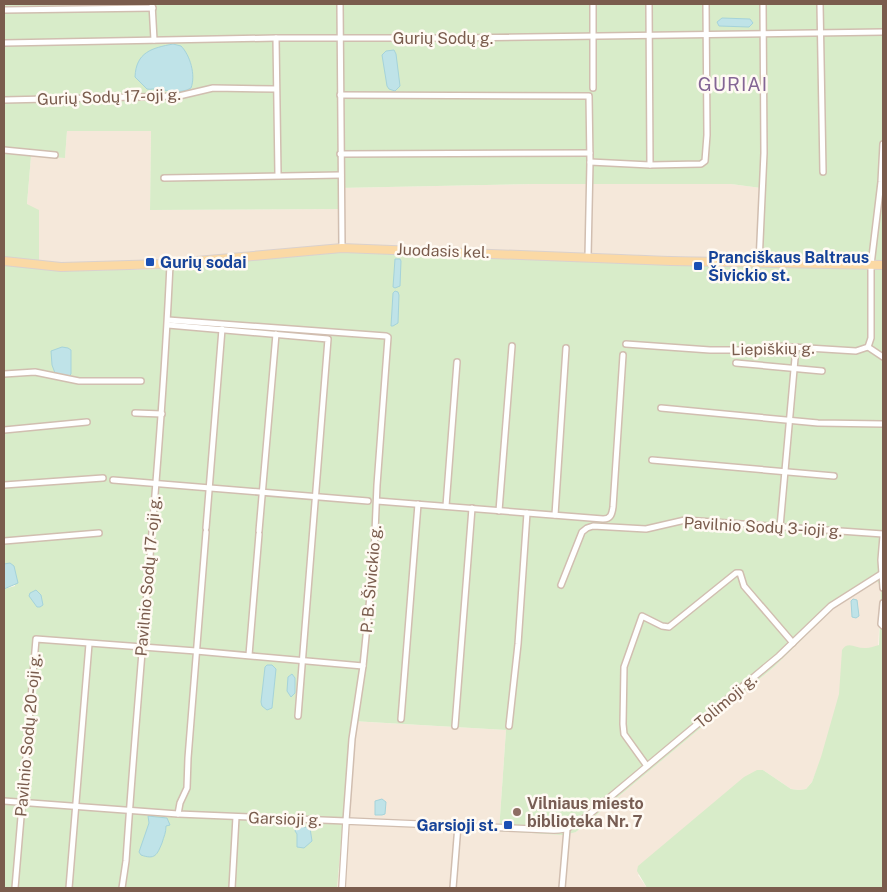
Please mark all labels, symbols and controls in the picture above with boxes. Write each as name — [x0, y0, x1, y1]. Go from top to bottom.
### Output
street label: Gurių Sodų g. — [393, 29, 493, 48]
district label: GURIAI — [698, 73, 768, 95]
street label: Gurių Sodų 17-oji g. — [37, 85, 181, 109]
street label: Juodasis kel. — [396, 240, 490, 262]
place label: Pranciškaus Baltraus Šivickio st. — [708, 248, 869, 285]
place label: Gurių sodai — [160, 253, 246, 272]
marker: Gurių sodai — [144, 256, 156, 268]
marker: Pranciškaus Baltraus Šivickio st. — [692, 260, 704, 272]
street label: Liepiškių g. — [731, 339, 815, 359]
street label: Pavilnio Sodų 17-oji g. — [132, 495, 164, 657]
street label: Pavilnio Sodų 3-ioji g. — [683, 513, 843, 541]
street label: P. B. Šivickio g. — [356, 524, 385, 634]
street label: Pavilnio Sodų 20-oji g. — [11, 652, 45, 818]
street label: Tolimoji g. — [691, 670, 761, 732]
place label: Vilniaus miesto biblioteka Nr. 7 — [527, 794, 644, 831]
marker: Vilniaus miesto biblioteka Nr. 7 — [511, 806, 523, 818]
street label: Garsioji g. — [248, 808, 322, 830]
place label: Garsioji st. — [416, 816, 498, 835]
marker: Garsioji st. — [502, 819, 514, 831]

